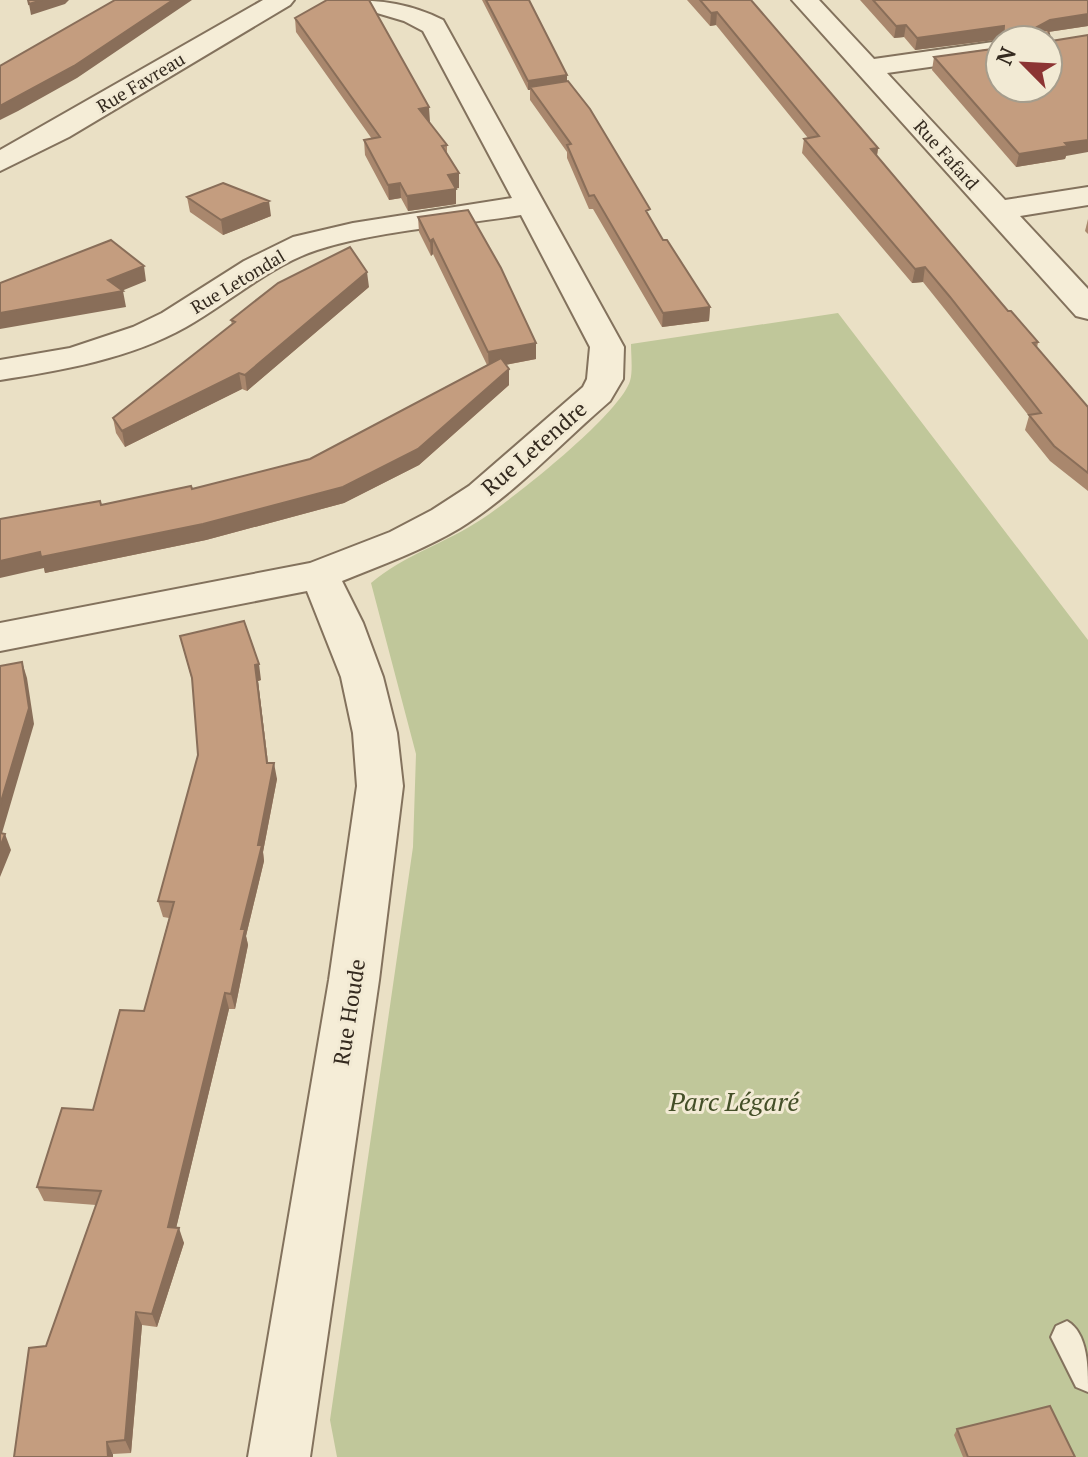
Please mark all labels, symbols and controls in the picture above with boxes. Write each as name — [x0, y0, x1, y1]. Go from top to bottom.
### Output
north arrow — [984, 24, 1064, 104]
text: N — [989, 42, 1022, 69]
street label: Rue Favreau — [92, 46, 189, 118]
street label: Rue Fafard — [909, 114, 985, 194]
street label: Rue Letondal — [186, 244, 289, 319]
street label: Rue Letendre — [475, 394, 592, 501]
street label: Rue Houde — [326, 957, 371, 1067]
park label: Parc Légaré — [668, 1084, 800, 1118]

